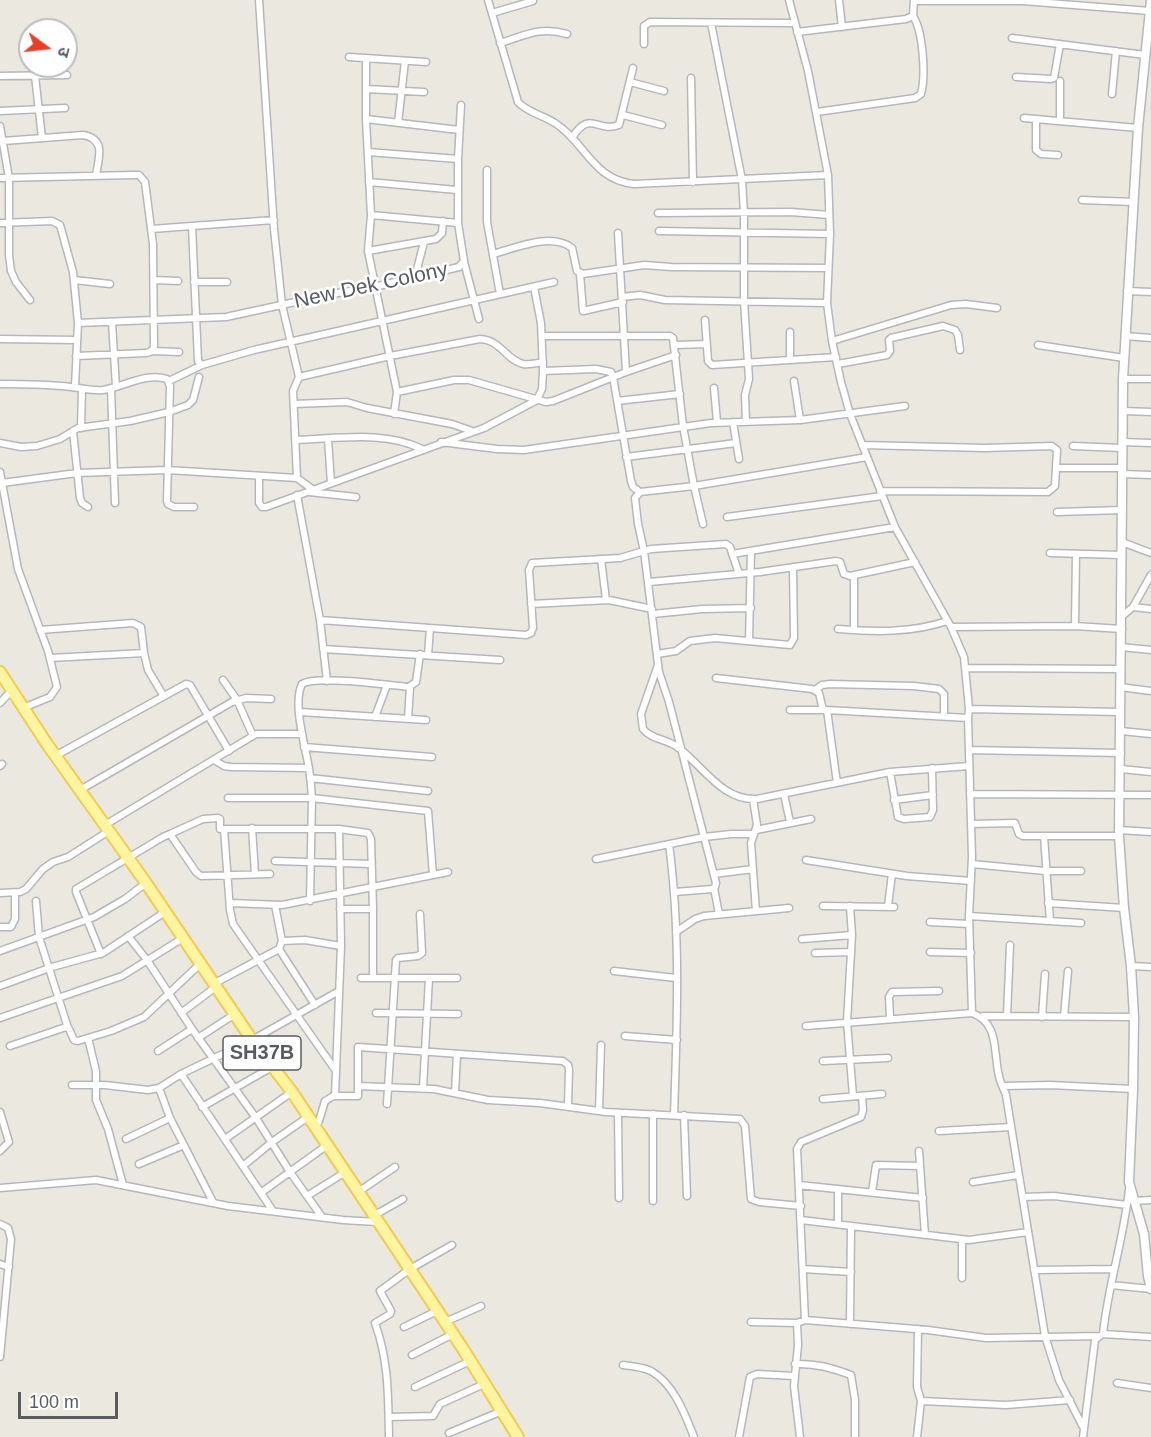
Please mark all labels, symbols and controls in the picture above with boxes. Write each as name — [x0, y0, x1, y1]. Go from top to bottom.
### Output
north arrow — [18, 18, 78, 78]
text: उ — [55, 46, 73, 59]
street label: New Dek Colony — [292, 257, 450, 315]
road number: SH37B — [223, 1036, 301, 1070]
scale bar — [21, 1380, 122, 1418]
text: 100 m — [29, 1392, 79, 1412]

